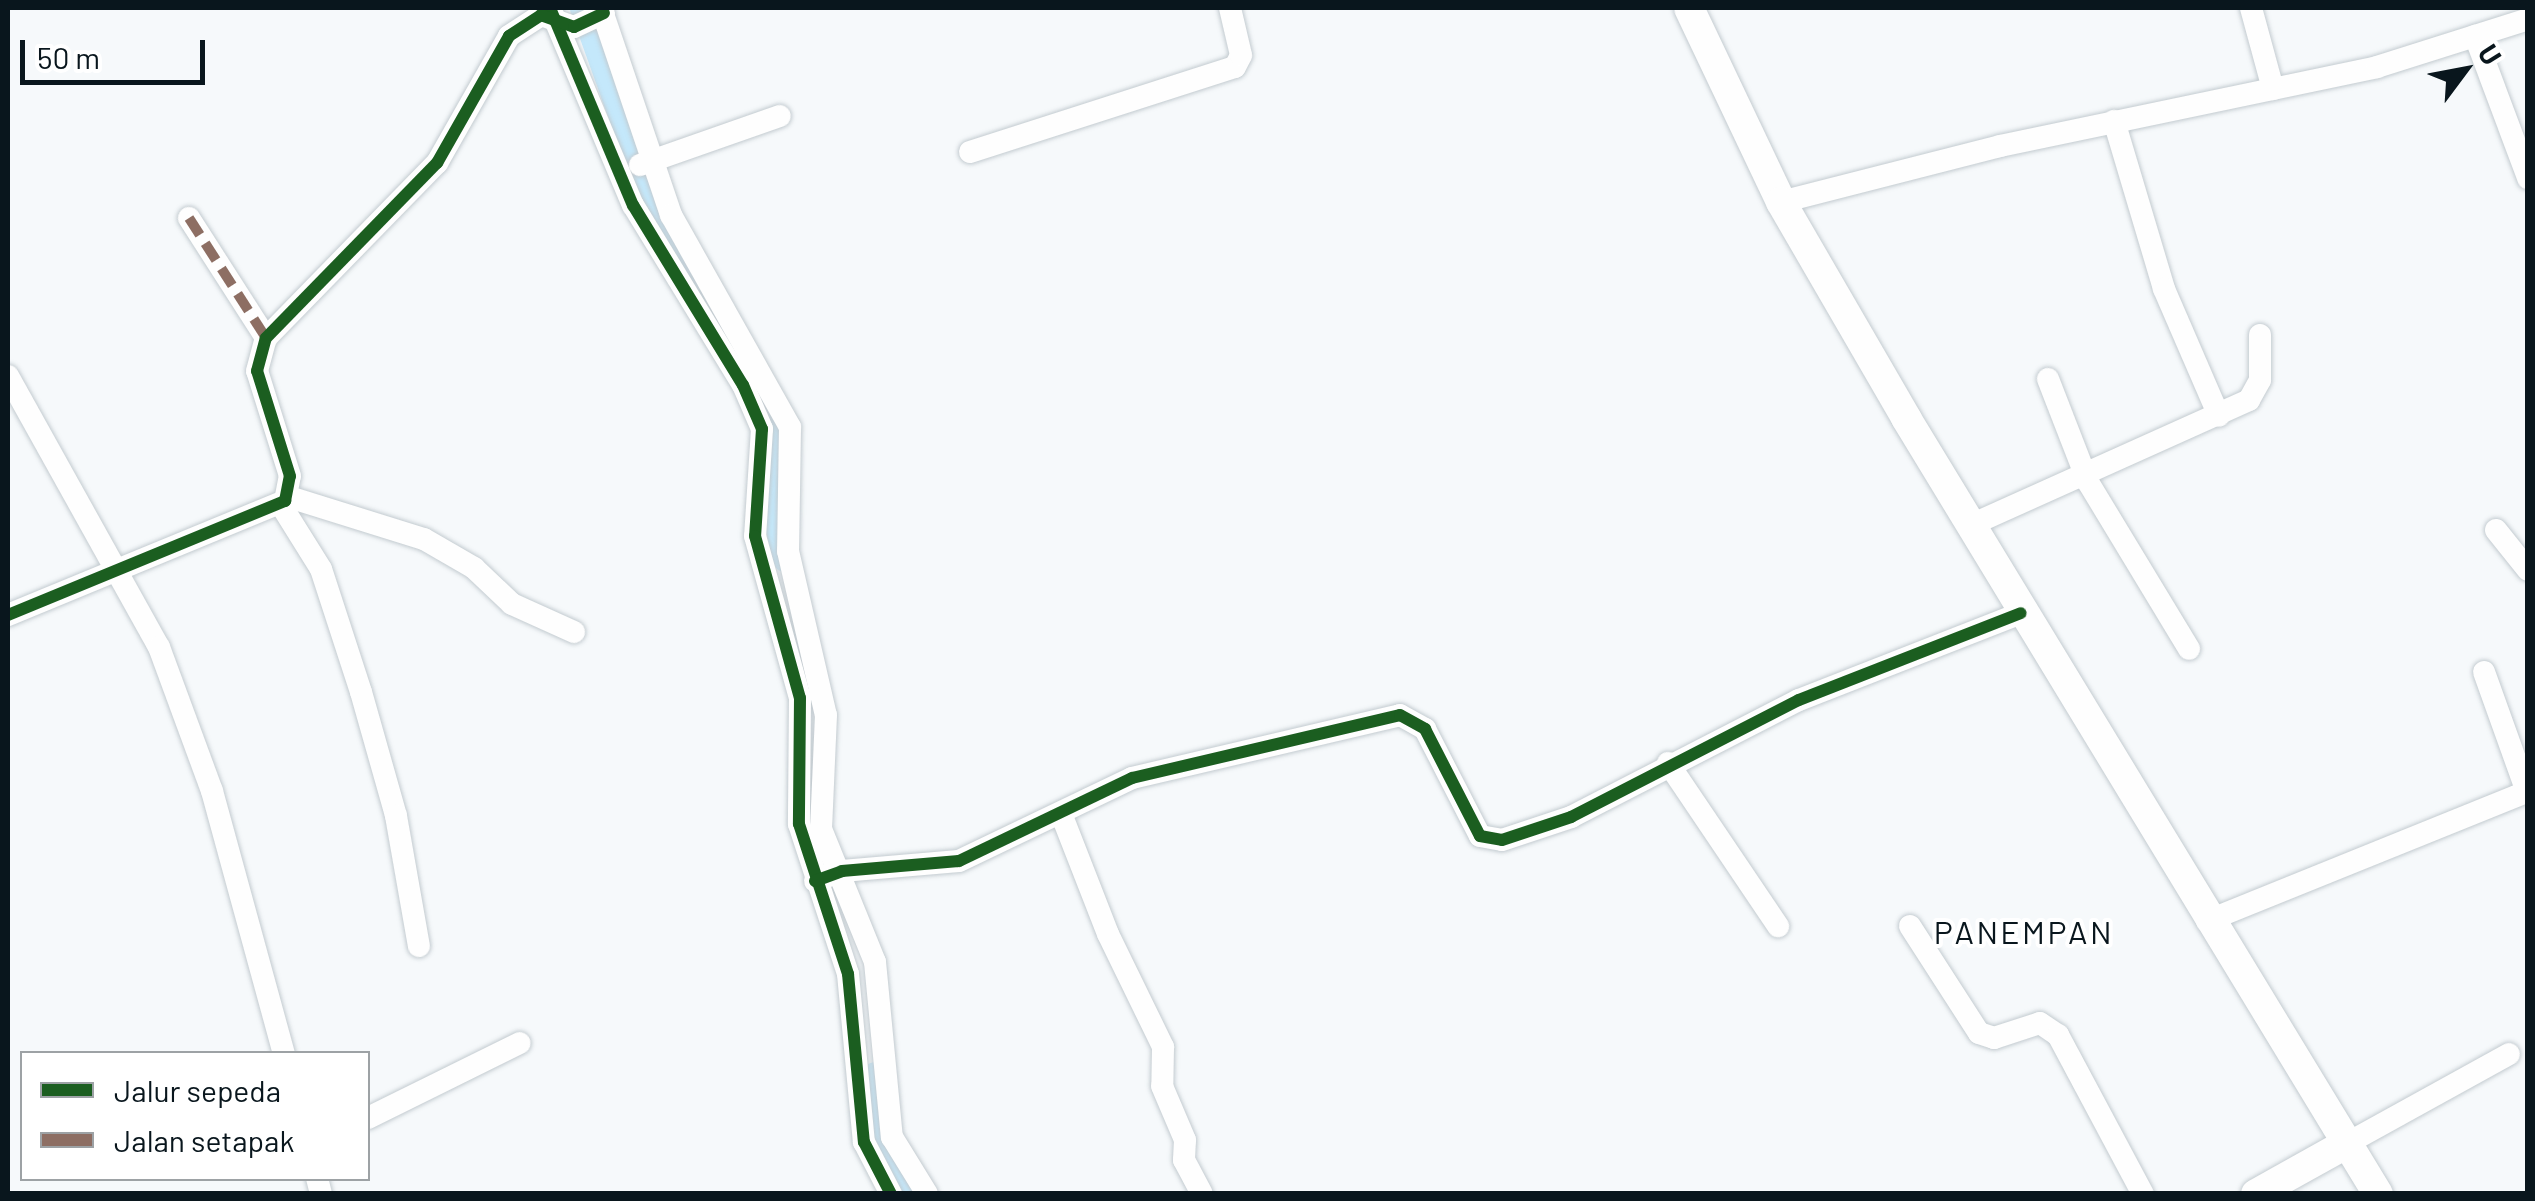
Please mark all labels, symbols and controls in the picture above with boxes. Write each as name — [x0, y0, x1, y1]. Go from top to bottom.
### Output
scale bar — [25, 20, 210, 82]
north arrow — [2415, 20, 2515, 120]
text: U — [2471, 38, 2510, 71]
text: 50 m — [37, 39, 100, 75]
district label: PANEMPAN — [1934, 912, 2114, 950]
legend — [20, 1051, 370, 1181]
text: Jalur sepeda — [114, 1072, 281, 1108]
text: Jalan setapak — [114, 1122, 294, 1158]

